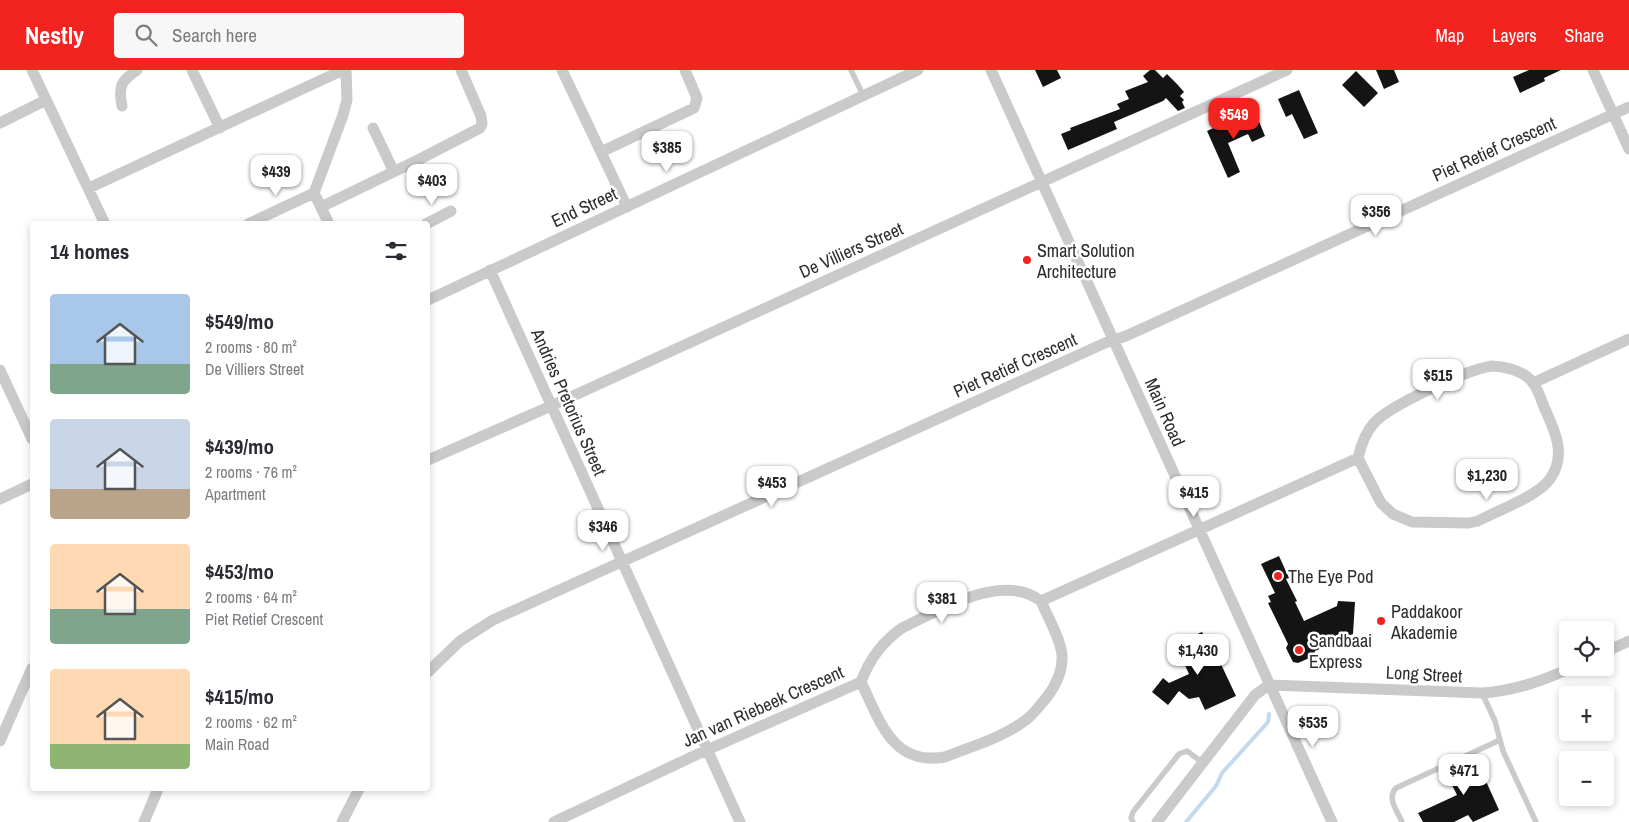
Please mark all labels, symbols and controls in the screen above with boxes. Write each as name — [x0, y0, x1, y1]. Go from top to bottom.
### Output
search box — [114, 13, 464, 58]
text: Nestly — [25, 19, 84, 51]
icon: search — [132, 21, 160, 49]
text: Search here — [172, 22, 257, 48]
text: Map — [1436, 23, 1464, 48]
text: Layers — [1492, 23, 1537, 48]
text: Share — [1565, 23, 1604, 48]
pin: $549 — [1204, 98, 1264, 140]
text: $549 — [1219, 103, 1249, 125]
street label: Piet Retief Crescent — [1428, 111, 1560, 187]
pin: $385 — [637, 131, 697, 173]
text: $385 — [652, 136, 682, 158]
pin: $439 — [246, 154, 306, 197]
text: $439 — [261, 160, 291, 182]
pin: $403 — [402, 164, 462, 206]
text: $403 — [417, 169, 447, 191]
street label: End Street — [547, 181, 621, 233]
pin: $356 — [1346, 194, 1406, 237]
text: $356 — [1361, 200, 1391, 222]
street label: De Villiers Street — [795, 216, 907, 284]
text: 14 homes — [50, 237, 129, 266]
icon: filters — [382, 237, 410, 265]
place label: Smart Solution Architecture — [1036, 238, 1135, 284]
marker: Smart Solution Architecture — [1021, 254, 1033, 266]
text: $549/mo — [205, 307, 274, 336]
icon: home — [90, 314, 150, 374]
street label: Andries Pretorius Street — [525, 324, 613, 479]
street label: Piet Retief Crescent — [949, 327, 1081, 403]
text: 2 rooms · 80 m² — [205, 336, 297, 358]
text: De Villiers Street — [205, 358, 304, 380]
pin: $515 — [1408, 358, 1468, 401]
text: $515 — [1423, 364, 1453, 386]
street label: Main Road — [1139, 374, 1191, 450]
text: $439/mo — [205, 432, 274, 461]
icon: home — [90, 439, 150, 499]
pin: $1,230 — [1446, 458, 1528, 501]
text: 2 rooms · 76 m² — [205, 461, 297, 483]
text: $1,230 — [1467, 464, 1507, 486]
pin: $453 — [742, 466, 802, 508]
text: $453 — [757, 471, 787, 493]
pin: $415 — [1164, 476, 1224, 518]
text: $415 — [1179, 481, 1209, 503]
text: Apartment — [205, 483, 266, 505]
pin: $346 — [573, 510, 633, 552]
text: $346 — [588, 515, 618, 537]
text: $453/mo — [205, 557, 274, 586]
icon: home — [90, 564, 150, 624]
place label: The Eye Pod — [1288, 564, 1373, 589]
marker: The Eye Pod — [1272, 570, 1284, 582]
pin: $381 — [912, 582, 972, 624]
text: 2 rooms · 64 m² — [205, 586, 297, 608]
text: $381 — [927, 587, 957, 609]
place label: Paddakoor Akademie — [1390, 599, 1462, 645]
text: Piet Retief Crescent — [205, 608, 323, 630]
marker: Paddakoor Akademie — [1375, 615, 1387, 627]
map controls — [1559, 621, 1614, 806]
button: locate — [1559, 621, 1614, 676]
place label: Sandbaai Express — [1309, 628, 1372, 674]
pin: $1,430 — [1157, 634, 1239, 676]
text: $1,430 — [1178, 639, 1218, 661]
marker: Sandbaai Express — [1293, 644, 1305, 656]
street label: Jan van Riebeek Crescent — [678, 659, 848, 753]
street label: Long Street — [1385, 660, 1463, 688]
text: $415/mo — [205, 682, 274, 711]
button: + — [1559, 686, 1614, 741]
icon: home — [90, 689, 150, 749]
pin: $535 — [1283, 706, 1343, 748]
text: 2 rooms · 62 m² — [205, 711, 297, 733]
text: $535 — [1298, 711, 1328, 733]
text: Main Road — [205, 733, 269, 755]
button: − — [1559, 751, 1614, 806]
pin: $471 — [1434, 754, 1494, 796]
text: $471 — [1449, 759, 1479, 781]

